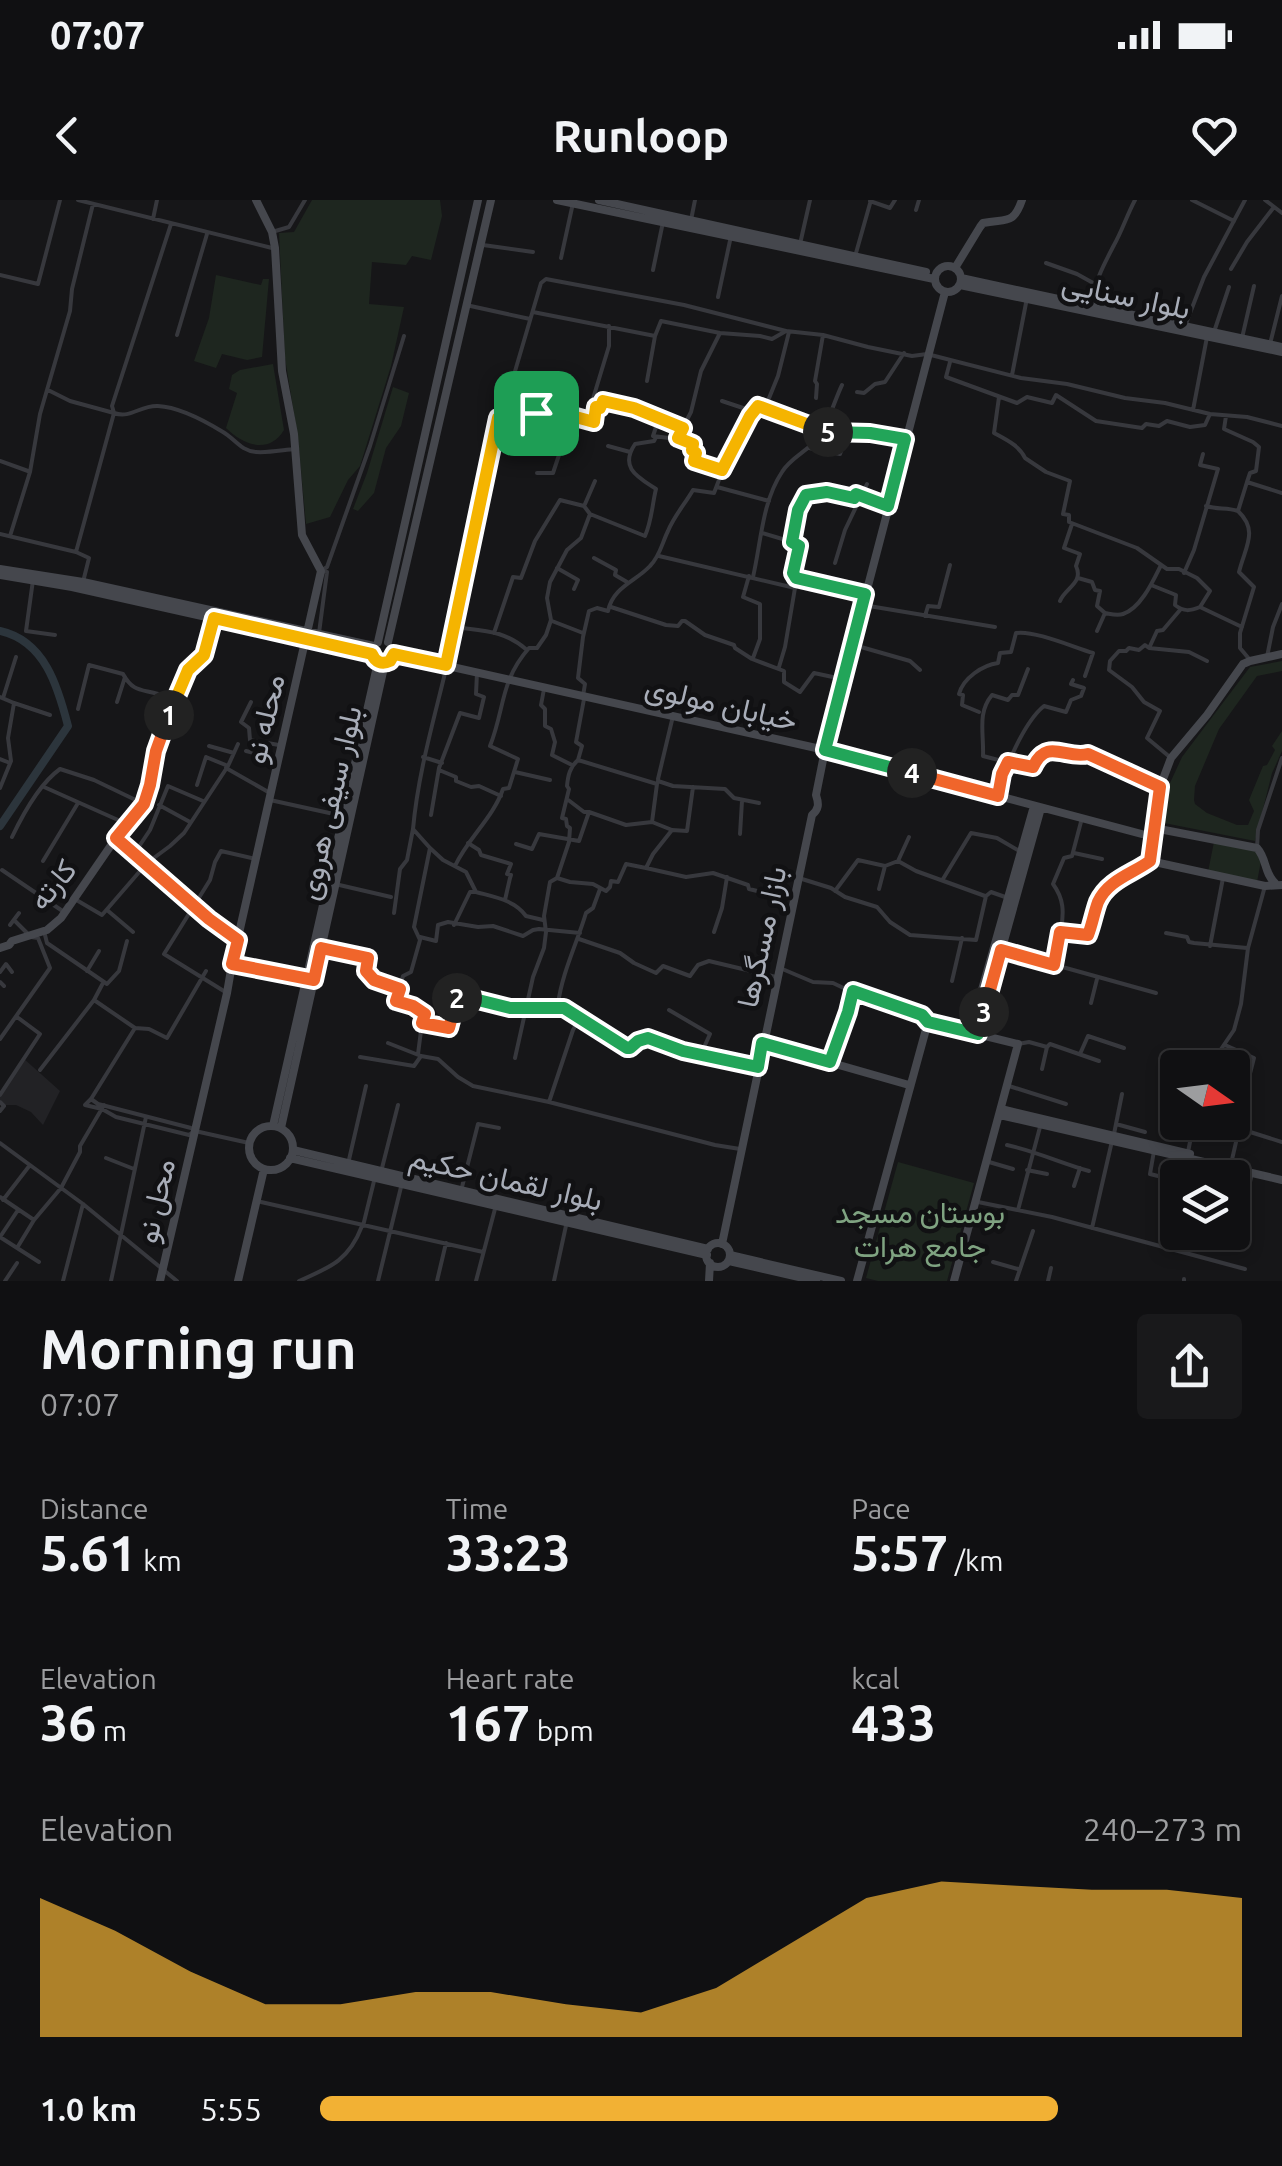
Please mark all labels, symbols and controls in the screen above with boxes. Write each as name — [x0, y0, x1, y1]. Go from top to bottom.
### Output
text: 07:07 — [50, 14, 145, 56]
icon: back — [40, 108, 95, 163]
icon: heart — [1187, 108, 1242, 163]
text: Runloop — [553, 110, 729, 161]
street label: بلوار سنایی — [1059, 265, 1193, 327]
pin — [494, 371, 579, 456]
icon: arrive — [509, 386, 564, 441]
pin: 5 — [803, 407, 853, 457]
text: 5 — [820, 416, 836, 447]
street label: خیابان مولوی — [641, 669, 801, 739]
street label: محله نو — [237, 671, 293, 767]
pin: 1 — [144, 690, 194, 740]
text: 1 — [161, 699, 177, 730]
street label: بلوار سیفی هروی — [290, 702, 370, 904]
pin: 4 — [887, 748, 937, 798]
text: 4 — [904, 757, 920, 788]
street label: کارته — [22, 852, 84, 918]
street label: بازار مسگرها — [729, 863, 795, 1011]
pin: 2 — [432, 973, 482, 1023]
text: 2 — [449, 982, 465, 1013]
pin: 3 — [959, 987, 1009, 1037]
text: 3 — [976, 996, 992, 1027]
north arrow — [1160, 1050, 1250, 1140]
map controls — [1160, 1050, 1250, 1250]
street label: بلوار لقمان حکیم — [406, 1139, 606, 1220]
street label: محل نو — [129, 1155, 183, 1247]
button: layers — [1160, 1160, 1250, 1250]
park label: بوستان مسجد جامع هرات — [835, 1195, 1005, 1267]
button: share — [1137, 1314, 1242, 1419]
text: Morning run — [40, 1318, 357, 1379]
text: 07:07 — [40, 1386, 120, 1422]
text: Distance — [40, 1493, 148, 1524]
text: Time — [446, 1493, 508, 1524]
text: Pace — [851, 1493, 911, 1524]
text: 5.61 — [40, 1524, 137, 1580]
text: 33:23 — [446, 1524, 571, 1580]
text: 5:57 — [851, 1524, 948, 1580]
text: km — [137, 1545, 182, 1576]
text: /km — [948, 1545, 1003, 1576]
text: Elevation — [40, 1663, 157, 1694]
text: Heart rate — [446, 1663, 574, 1694]
text: kcal — [851, 1663, 900, 1694]
text: 36 — [40, 1694, 96, 1750]
text: 167 — [446, 1694, 530, 1750]
text: 433 — [851, 1694, 936, 1750]
text: m — [96, 1715, 127, 1746]
text: bpm — [530, 1715, 594, 1746]
text: Elevation — [40, 1811, 173, 1847]
text: 240–273 m — [1083, 1811, 1242, 1847]
text: 1.0 km — [40, 2091, 137, 2127]
text: 5:55 — [200, 2091, 262, 2127]

